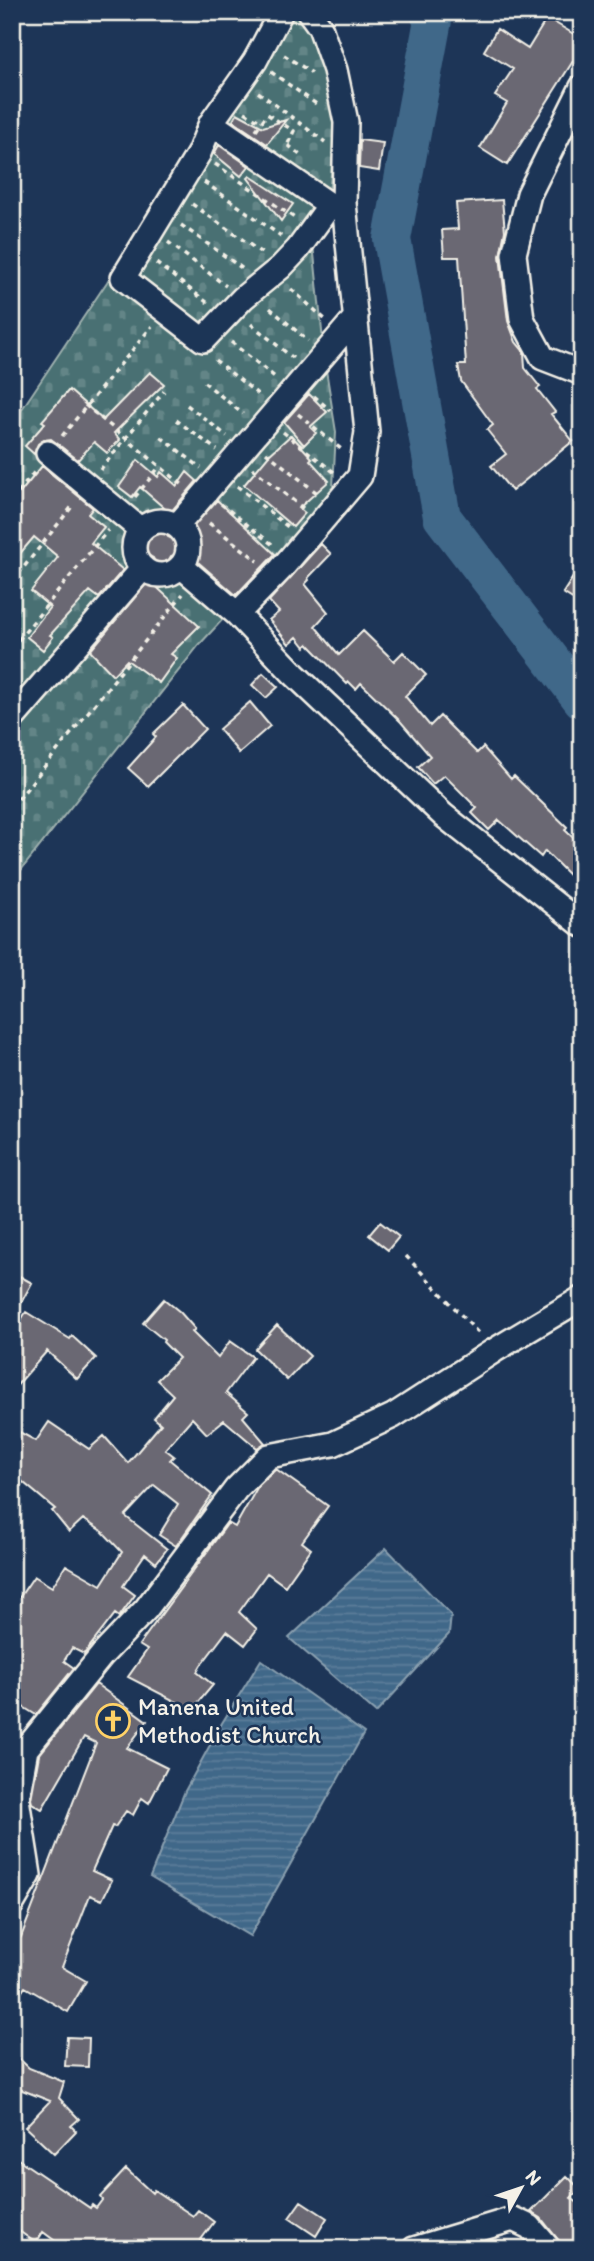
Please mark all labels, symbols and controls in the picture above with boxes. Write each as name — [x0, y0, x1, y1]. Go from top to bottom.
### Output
place label: Manena United Methodist Church — [138, 1692, 321, 1749]
church icon: Manena United Methodist Church — [94, 1702, 132, 1740]
north arrow — [486, 2152, 556, 2222]
text: N — [521, 2165, 547, 2190]

